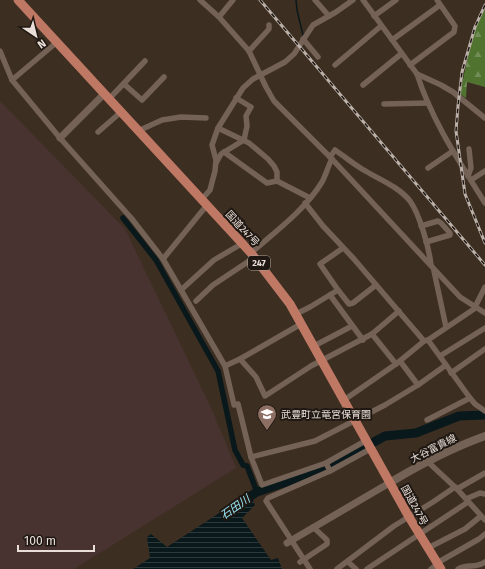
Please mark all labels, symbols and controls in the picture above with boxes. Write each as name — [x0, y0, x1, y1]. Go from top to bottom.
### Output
north arrow — [16, 16, 56, 56]
text: N — [35, 36, 48, 51]
street label: 国道247号 — [223, 208, 262, 249]
road number: 247 — [248, 256, 270, 270]
school or university icon: 武豊町立竜宮保育園 — [256, 403, 278, 431]
place label: 武豊町立竜宮保育園 — [281, 409, 371, 421]
street label: 大谷富貴線 — [408, 432, 458, 466]
street label: 国道247号 — [398, 483, 430, 528]
water label: 石田川 — [218, 492, 253, 522]
scale bar — [18, 527, 94, 553]
text: 100 m — [24, 534, 56, 548]

